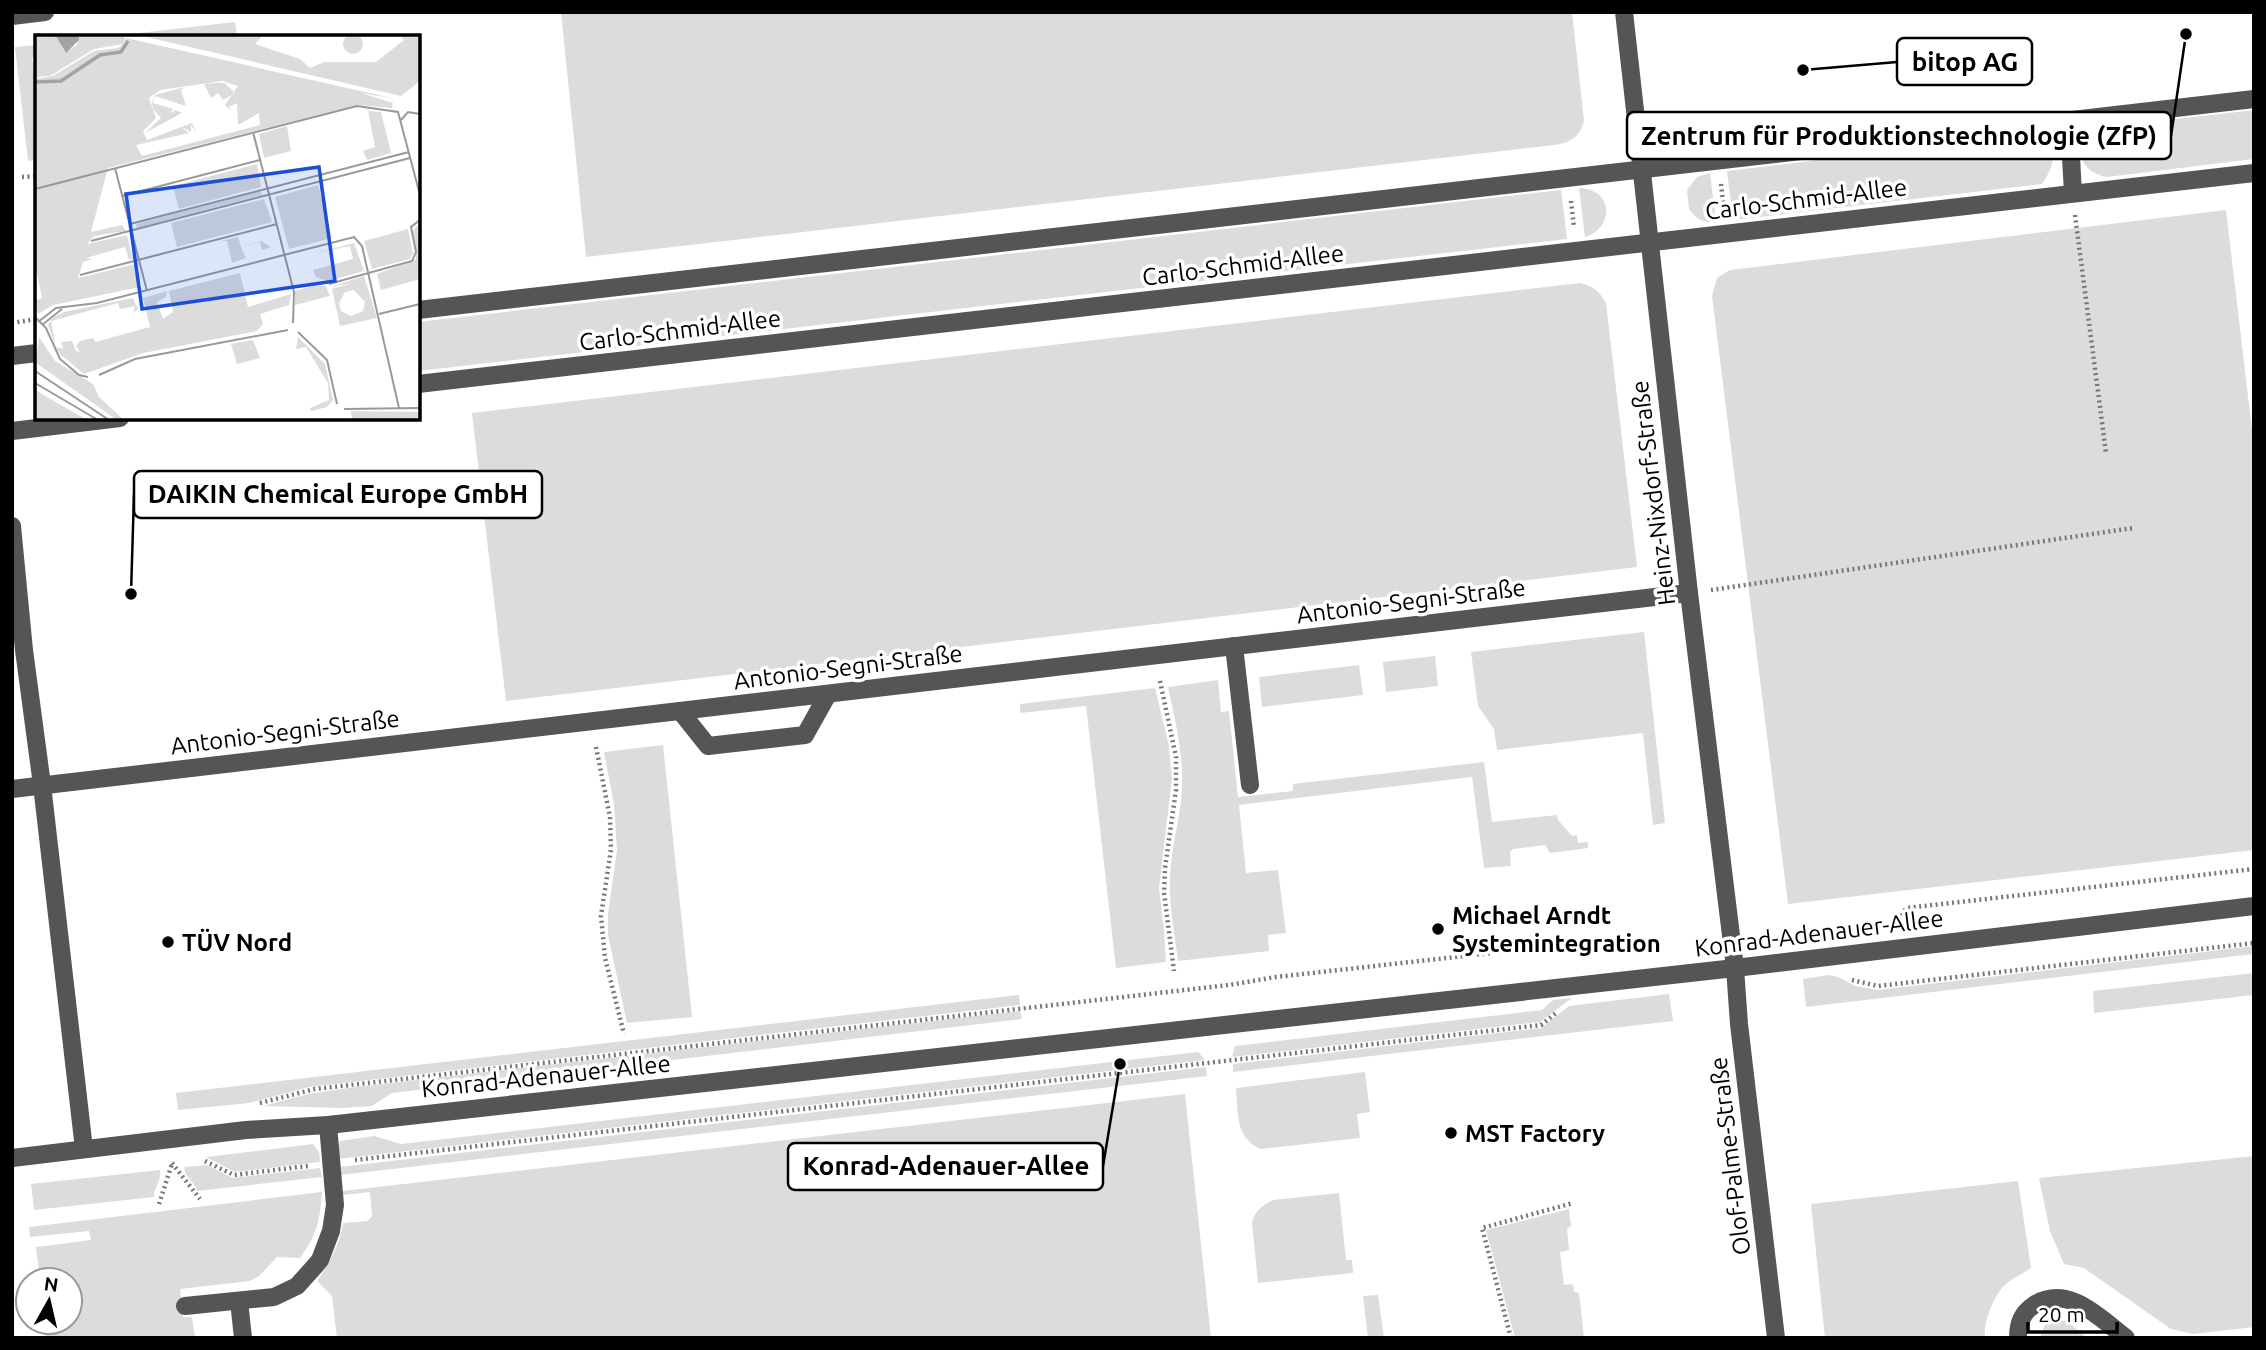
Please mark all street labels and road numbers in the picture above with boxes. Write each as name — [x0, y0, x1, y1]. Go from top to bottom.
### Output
street label: Carlo-Schmid-Allee — [1704, 173, 1908, 225]
street label: Carlo-Schmid-Allee — [1141, 239, 1345, 291]
street label: Carlo-Schmid-Allee — [578, 304, 782, 356]
street label: Heinz-Nixdorf-Straße — [1626, 379, 1680, 607]
street label: Antonio-Segni-Straße — [1295, 574, 1527, 628]
street label: Antonio-Segni-Straße — [732, 640, 964, 694]
street label: Antonio-Segni-Straße — [169, 705, 401, 759]
street label: Konrad-Adenauer-Allee — [1693, 904, 1945, 962]
street label: Konrad-Adenauer-Allee — [420, 1049, 672, 1103]
street label: Olof-Palme-Straße — [1704, 1055, 1756, 1257]

